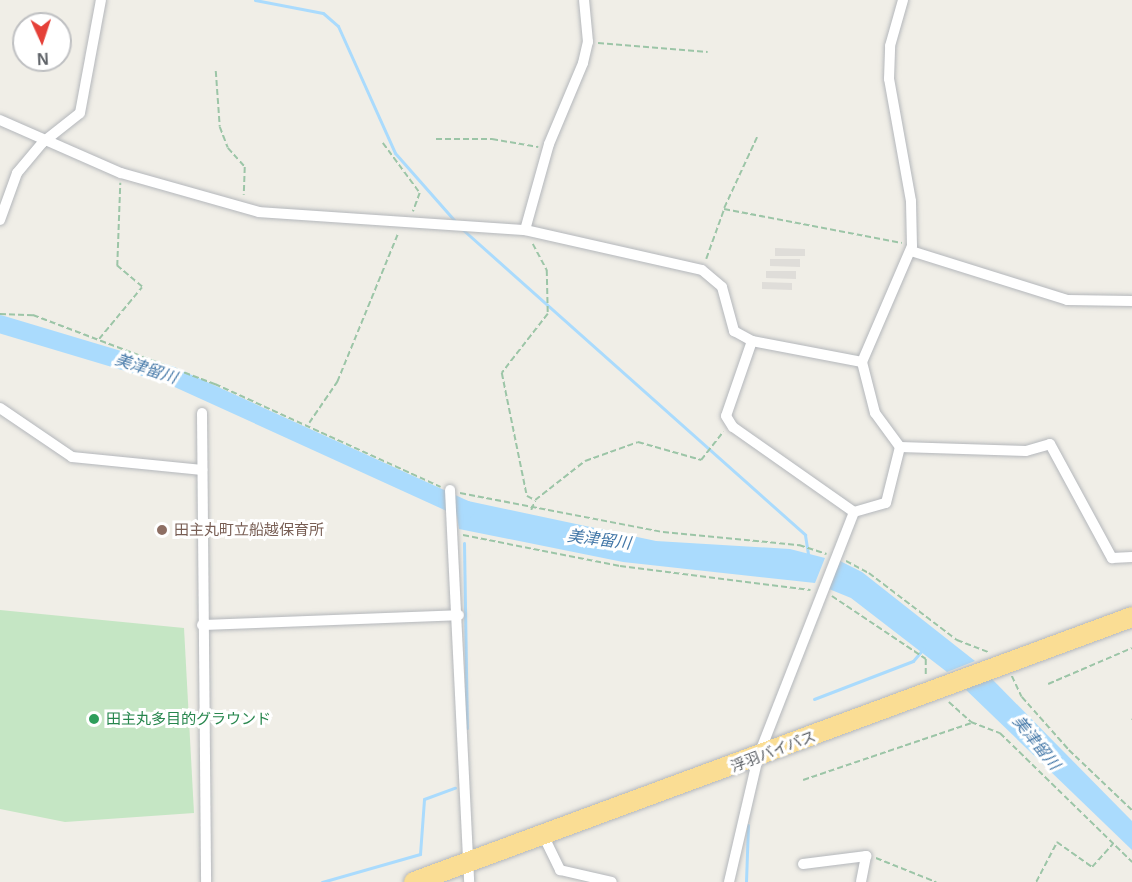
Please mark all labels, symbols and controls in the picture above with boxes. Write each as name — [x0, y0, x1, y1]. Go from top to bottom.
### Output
north arrow — [12, 12, 72, 72]
text: N — [37, 50, 49, 67]
water label: 美津留川 — [113, 350, 179, 388]
place label: 田主丸町立船越保育所 — [174, 521, 324, 539]
marker: 田主丸町立船越保育所 — [155, 523, 169, 537]
water label: 美津留川 — [566, 527, 632, 553]
place label: 田主丸多目的グラウンド — [106, 710, 271, 728]
marker: 田主丸多目的グラウンド — [87, 712, 101, 726]
water label: 美津留川 — [1008, 712, 1064, 774]
street label: 浮羽バイパス — [728, 726, 818, 776]

